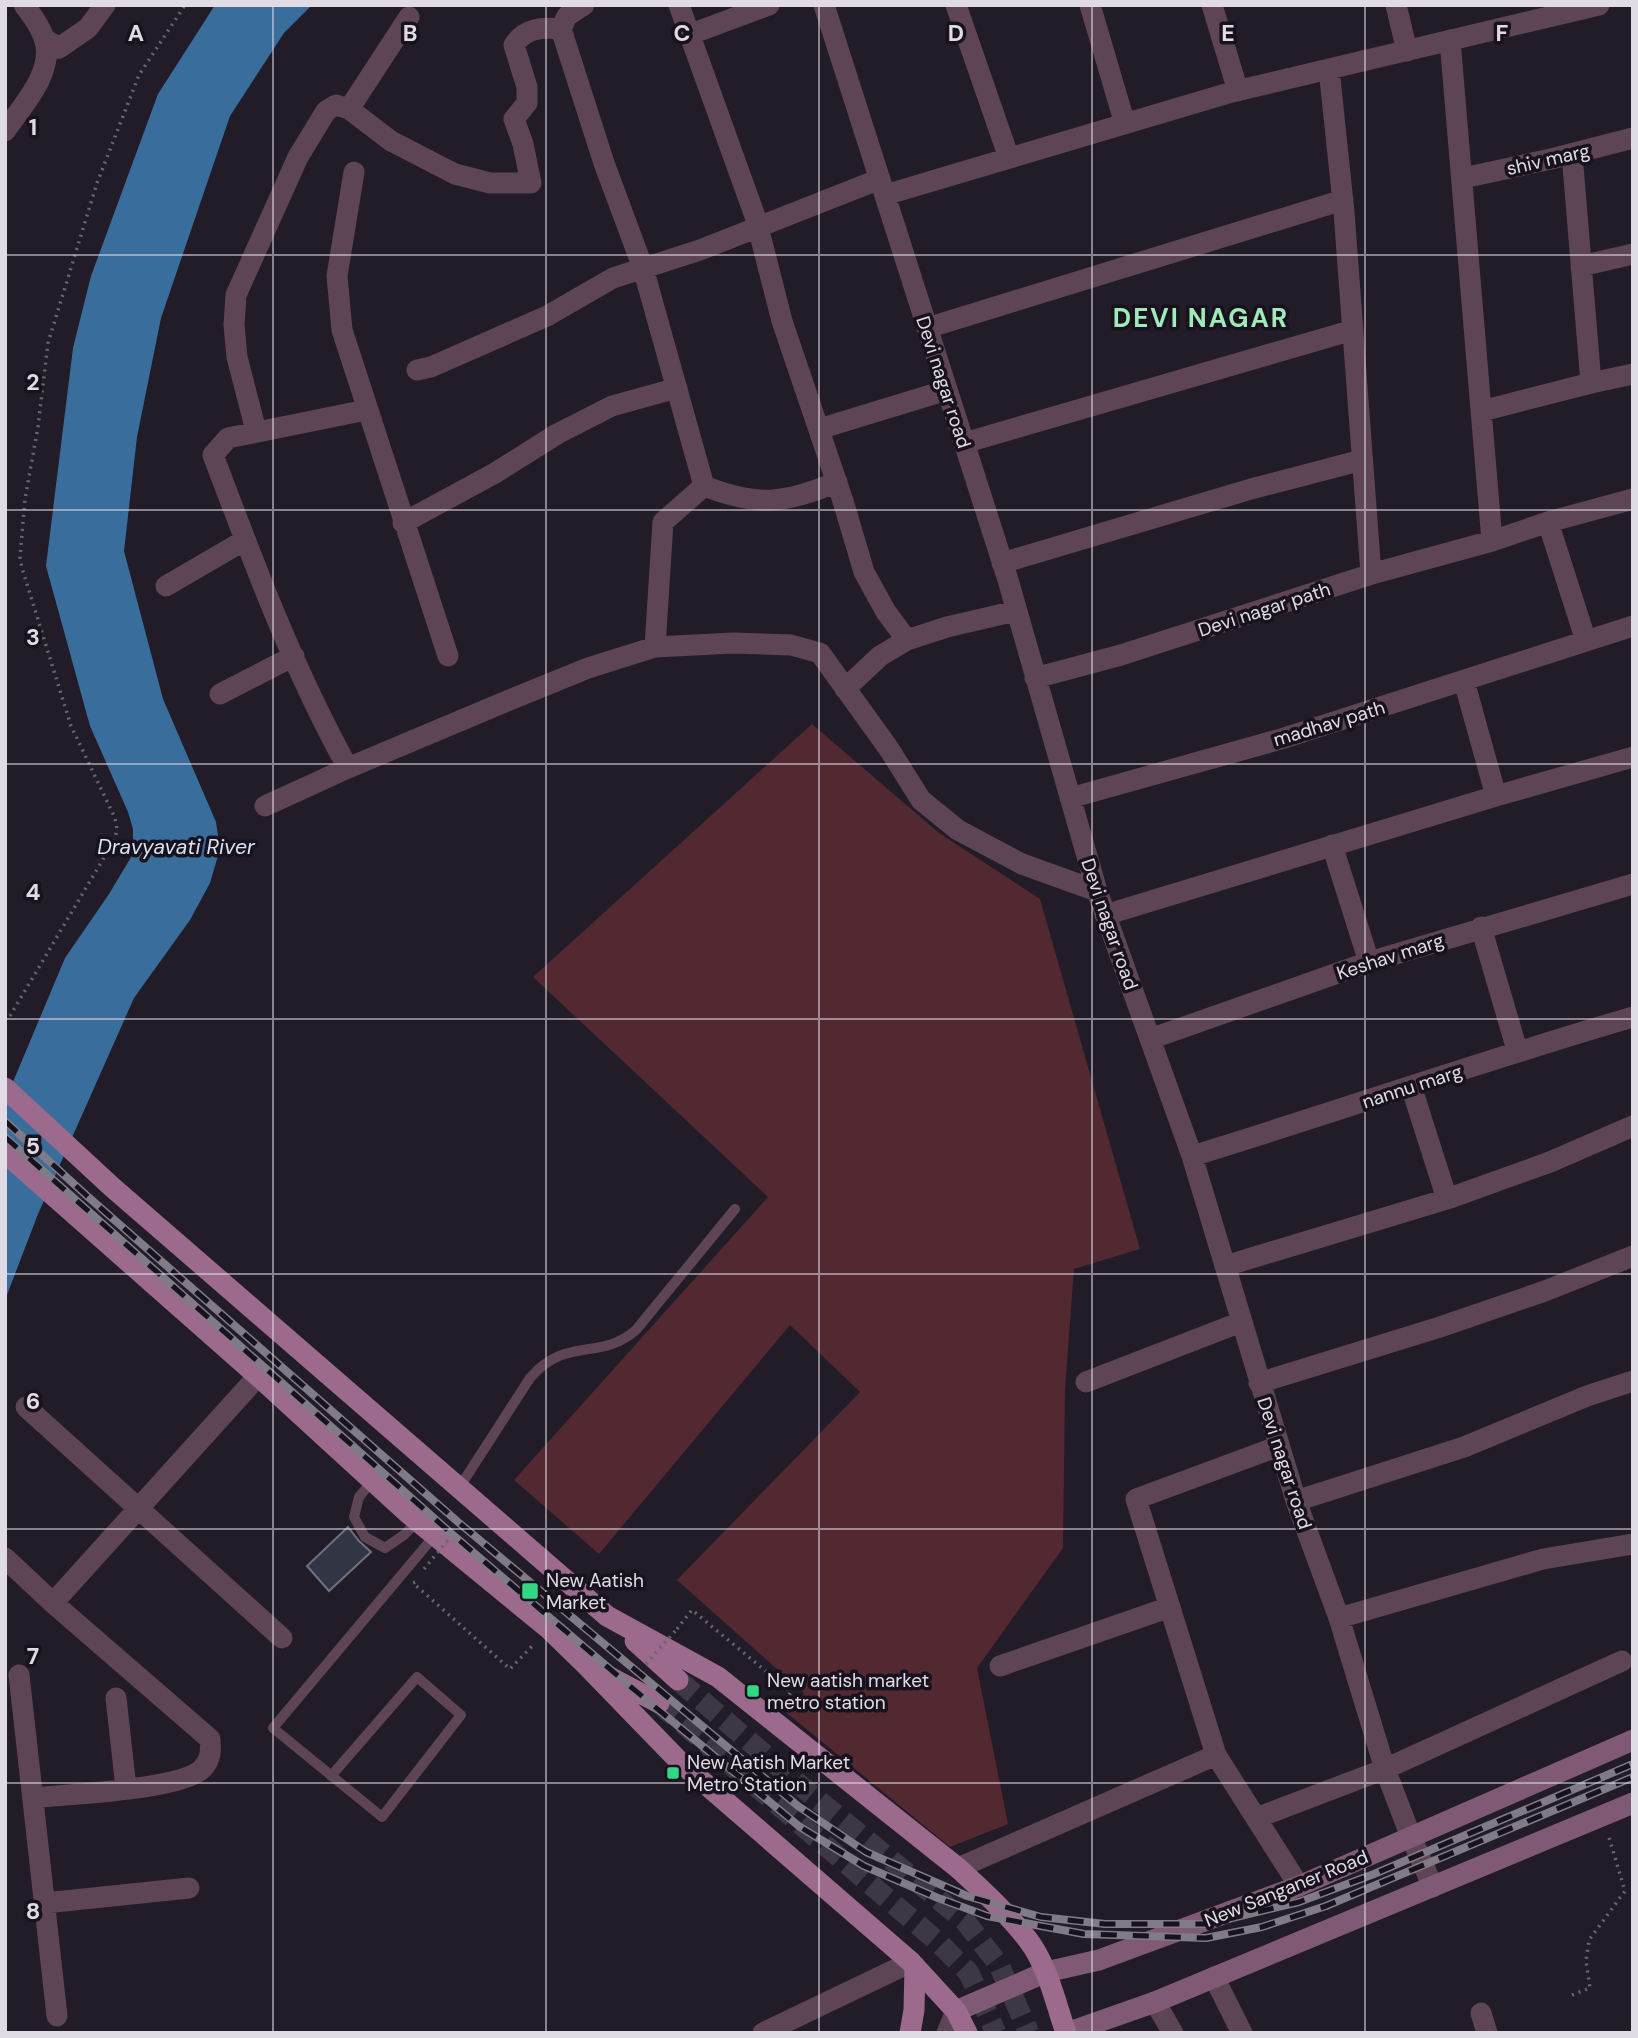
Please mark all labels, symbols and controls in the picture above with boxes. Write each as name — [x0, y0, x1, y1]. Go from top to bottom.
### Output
text: A — [128, 18, 144, 48]
text: B — [403, 18, 417, 48]
text: C — [674, 18, 690, 48]
text: D — [948, 18, 964, 48]
text: E — [1221, 18, 1235, 48]
text: F — [1496, 18, 1509, 48]
text: 1 — [29, 112, 37, 142]
street label: shiv marg — [1504, 138, 1593, 181]
district label: DEVI NAGAR — [1113, 301, 1289, 335]
street label: Devi nagar road — [910, 313, 977, 451]
text: 2 — [26, 367, 40, 397]
street label: Devi nagar path — [1195, 576, 1334, 643]
text: 3 — [26, 622, 40, 652]
street label: madhav path — [1270, 695, 1388, 752]
water label: Dravyavati River — [97, 833, 256, 861]
street label: Devi nagar road — [1075, 855, 1144, 993]
text: 4 — [26, 877, 41, 907]
street label: Keshav marg — [1333, 927, 1447, 986]
street label: nannu marg — [1359, 1058, 1466, 1114]
text: 5 — [26, 1131, 40, 1161]
text: 6 — [26, 1386, 40, 1416]
street label: Devi nagar road — [1251, 1394, 1318, 1532]
place label: New Aatish Market — [546, 1568, 644, 1615]
marker: New Aatish Market — [520, 1581, 540, 1601]
text: 7 — [27, 1641, 39, 1671]
place label: New aatish market metro station — [767, 1668, 929, 1715]
marker: New aatish market metro station — [745, 1683, 761, 1699]
place label: New Aatish Market Metro Station — [687, 1750, 850, 1797]
marker: New Aatish Market Metro Station — [665, 1765, 681, 1781]
street label: New Sanganer Road — [1201, 1844, 1372, 1933]
text: 8 — [26, 1896, 40, 1926]

